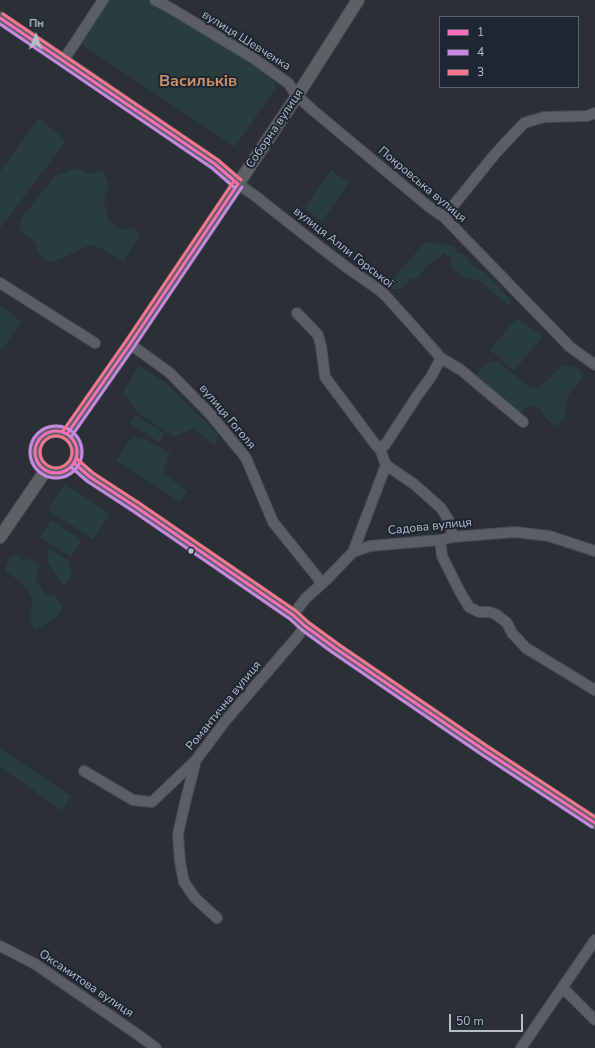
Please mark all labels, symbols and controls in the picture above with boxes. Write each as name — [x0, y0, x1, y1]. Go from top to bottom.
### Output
street label: вулиця Шевченка — [199, 8, 293, 74]
north arrow — [16, 16, 56, 56]
text: Пн — [29, 16, 44, 31]
legend — [439, 16, 579, 88]
text: 1 — [477, 24, 484, 40]
text: 4 — [477, 44, 484, 60]
text: 3 — [477, 64, 484, 80]
district label: Васильків — [159, 72, 237, 92]
street label: Соборна вулиця — [243, 87, 307, 171]
street label: Покровська вулиця — [375, 144, 469, 226]
street label: вулиця Алли Горської — [290, 205, 396, 291]
street label: вулиця Гоголя — [196, 382, 258, 452]
street label: Садова вулиця — [387, 515, 473, 539]
unlabelled marker — [186, 546, 196, 556]
street label: Романтична вулиця — [183, 658, 265, 754]
street label: Оксамитова вулиця — [36, 947, 136, 1021]
scale bar — [451, 1006, 525, 1032]
text: 50 m — [456, 1013, 484, 1029]

